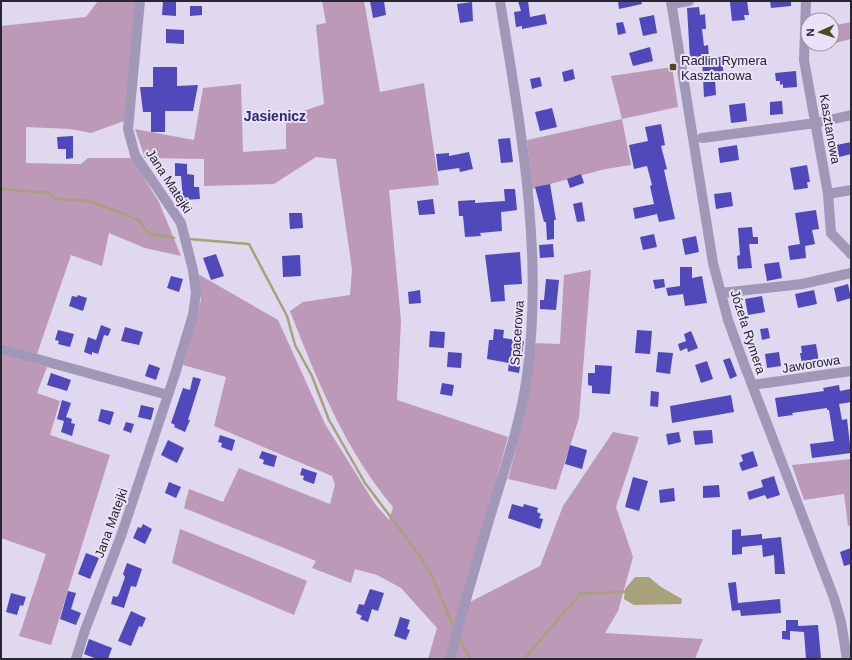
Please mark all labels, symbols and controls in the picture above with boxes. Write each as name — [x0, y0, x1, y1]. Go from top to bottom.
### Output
north arrow — [800, 12, 840, 52]
text: N — [804, 28, 816, 37]
place label: Radlin Rymera Kasztanowa — [681, 53, 768, 83]
marker: Radlin Rymera Kasztanowa — [668, 62, 678, 72]
street label: Kasztanowa — [816, 93, 844, 166]
district label: Jasienicz — [244, 108, 306, 124]
street label: Jana Matejki — [143, 146, 195, 216]
street label: Józefa Rymera — [727, 288, 769, 377]
street label: Spacerowa — [507, 299, 527, 366]
street label: Jaworowa — [781, 352, 842, 376]
street label: Jana Matejki — [91, 486, 131, 560]

